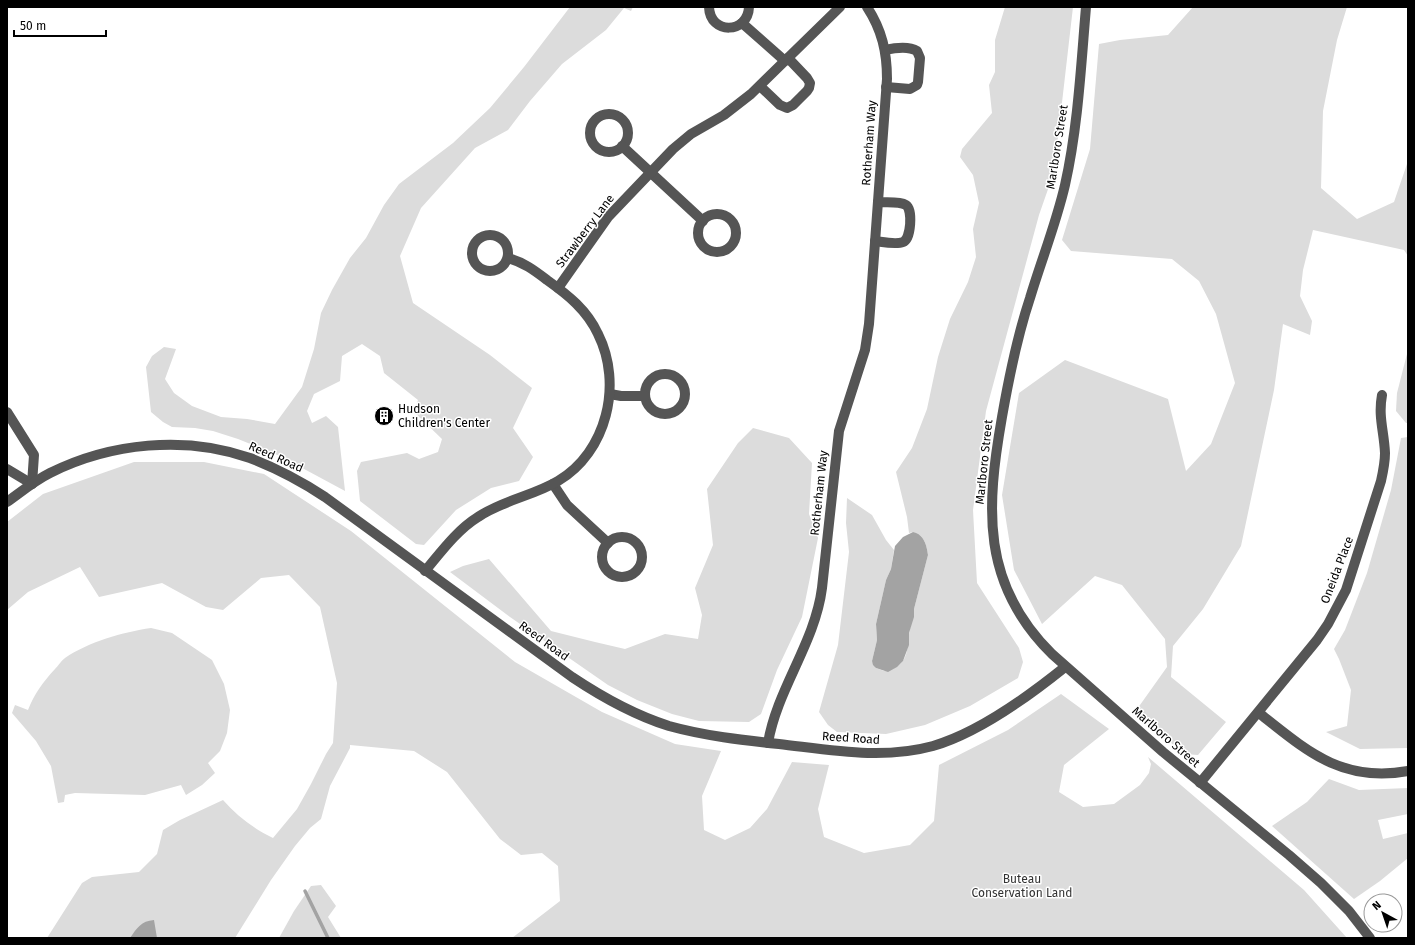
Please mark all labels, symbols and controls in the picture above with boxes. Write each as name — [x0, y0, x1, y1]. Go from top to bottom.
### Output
scale bar — [14, 12, 106, 38]
text: 50 m — [20, 19, 46, 33]
street label: Rotherham Way — [859, 100, 879, 186]
street label: Marlboro Street — [1043, 103, 1071, 190]
street label: Strawberry Lane — [553, 192, 617, 270]
place label: Hudson Children's Center — [398, 402, 490, 430]
building icon: Hudson Children's Center — [373, 405, 395, 427]
street label: Marlboro Street — [973, 418, 995, 505]
street label: Reed Road — [247, 439, 305, 475]
street label: Rotherham Way — [808, 450, 830, 536]
street label: Oneida Place — [1318, 534, 1356, 606]
street label: Reed Road — [516, 618, 572, 664]
street label: Marlboro Street — [1129, 704, 1203, 771]
street label: Reed Road — [821, 729, 881, 747]
park label: Buteau Conservation Land — [971, 872, 1073, 900]
north arrow — [1363, 893, 1403, 933]
text: N — [1370, 898, 1384, 913]

